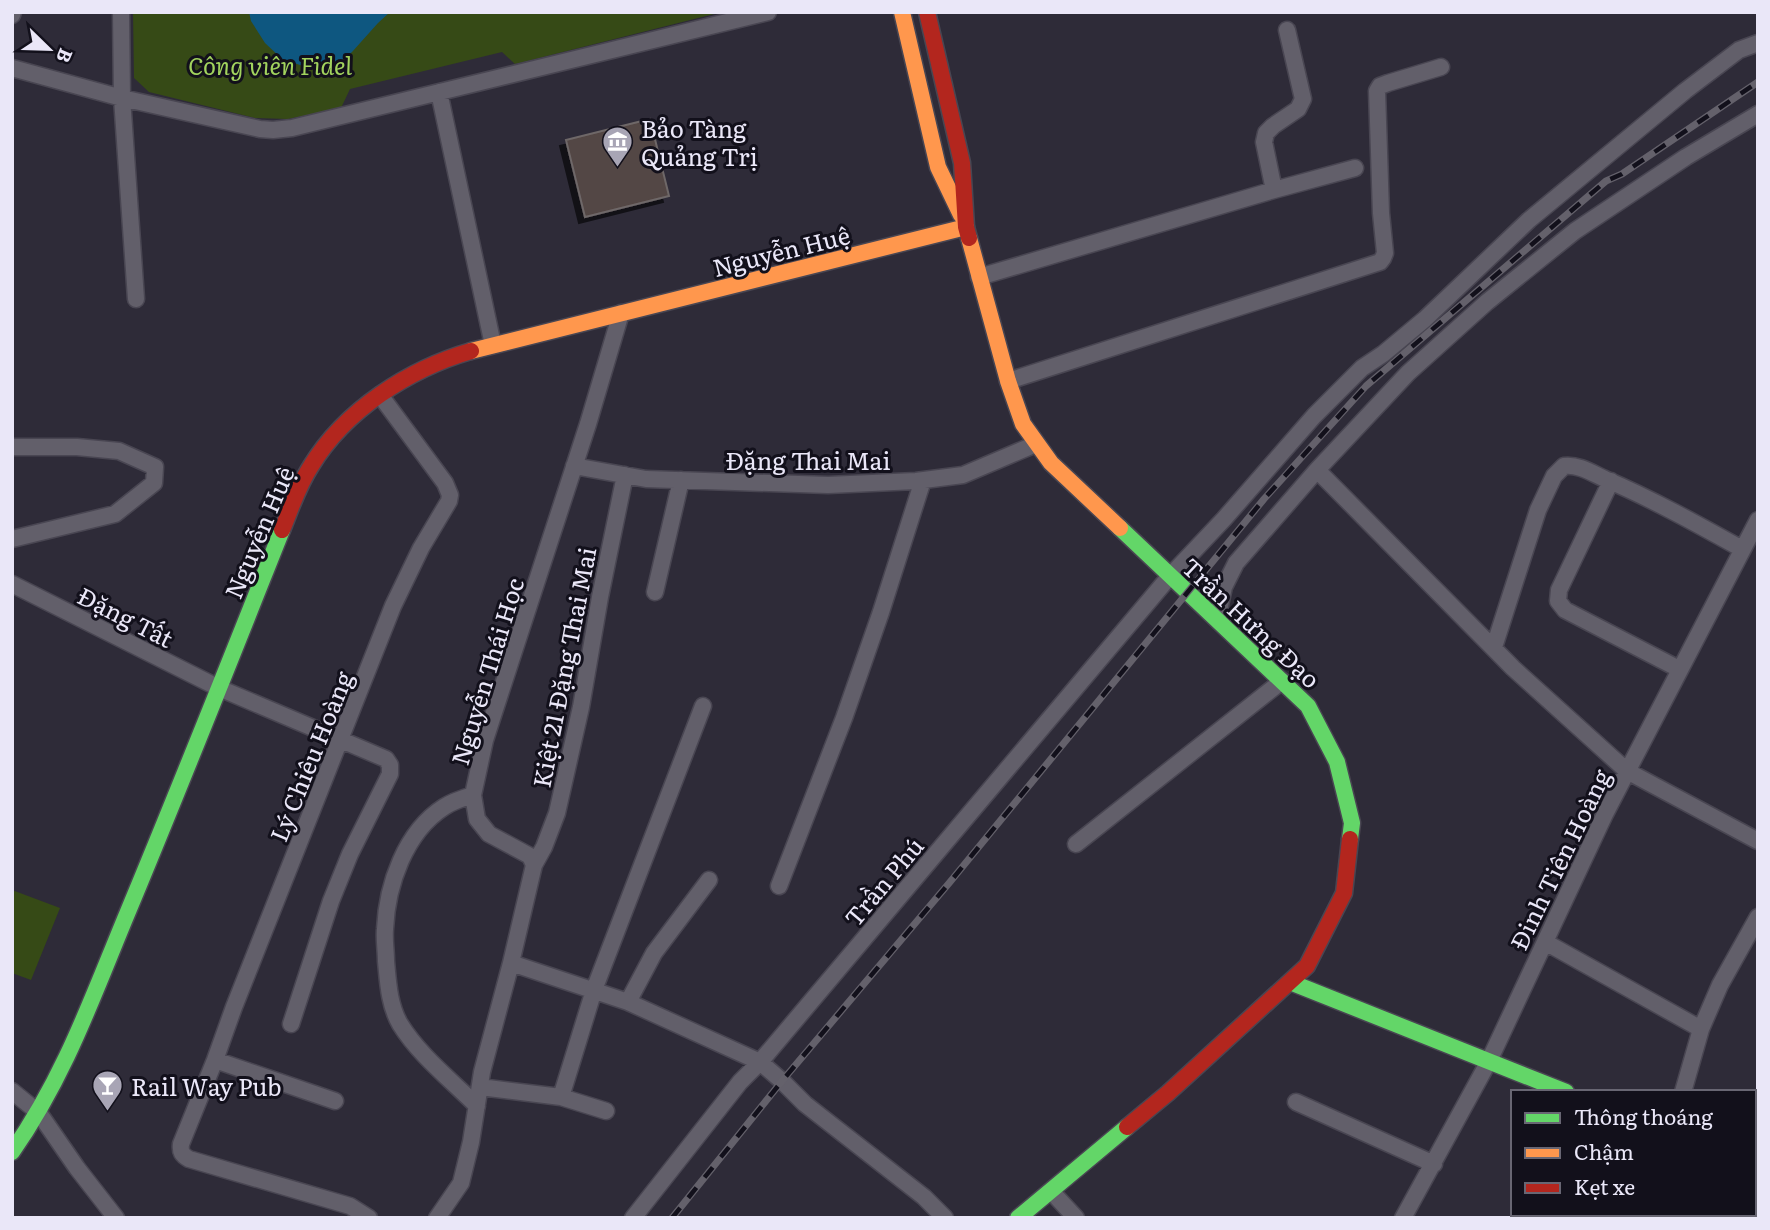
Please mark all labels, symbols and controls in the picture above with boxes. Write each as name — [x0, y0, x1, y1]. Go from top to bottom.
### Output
north arrow — [14, 14, 84, 84]
text: B — [50, 45, 81, 68]
park label: Công viên Fidel — [188, 47, 352, 82]
place label: Bảo Tàng Quảng Trị — [641, 110, 758, 173]
museum icon: Bảo Tàng Quảng Trị — [601, 124, 635, 168]
street label: Nguyễn Huệ — [709, 216, 853, 284]
street label: Đặng Thai Mai — [726, 442, 891, 477]
street label: Nguyễn Huệ — [214, 461, 302, 603]
street label: Kiệt 21 Đặng Thai Mai — [523, 544, 603, 790]
street label: Trần Hưng Đạo — [1175, 549, 1329, 695]
street label: Nguyễn Thái Học — [441, 573, 531, 769]
street label: Đặng Tất — [72, 577, 180, 655]
street label: Lý Chiêu Hoàng — [260, 665, 360, 846]
street label: Đinh Tiên Hoàng — [1500, 762, 1618, 955]
street label: Trần Phú — [835, 829, 931, 933]
bar icon: Rail Way Pub — [91, 1068, 125, 1112]
place label: Rail Way Pub — [131, 1068, 282, 1103]
legend — [1511, 1090, 1756, 1216]
text: Thông thoáng — [1574, 1100, 1713, 1131]
text: Chậm — [1574, 1135, 1634, 1166]
text: Kẹt xe — [1574, 1170, 1635, 1201]

